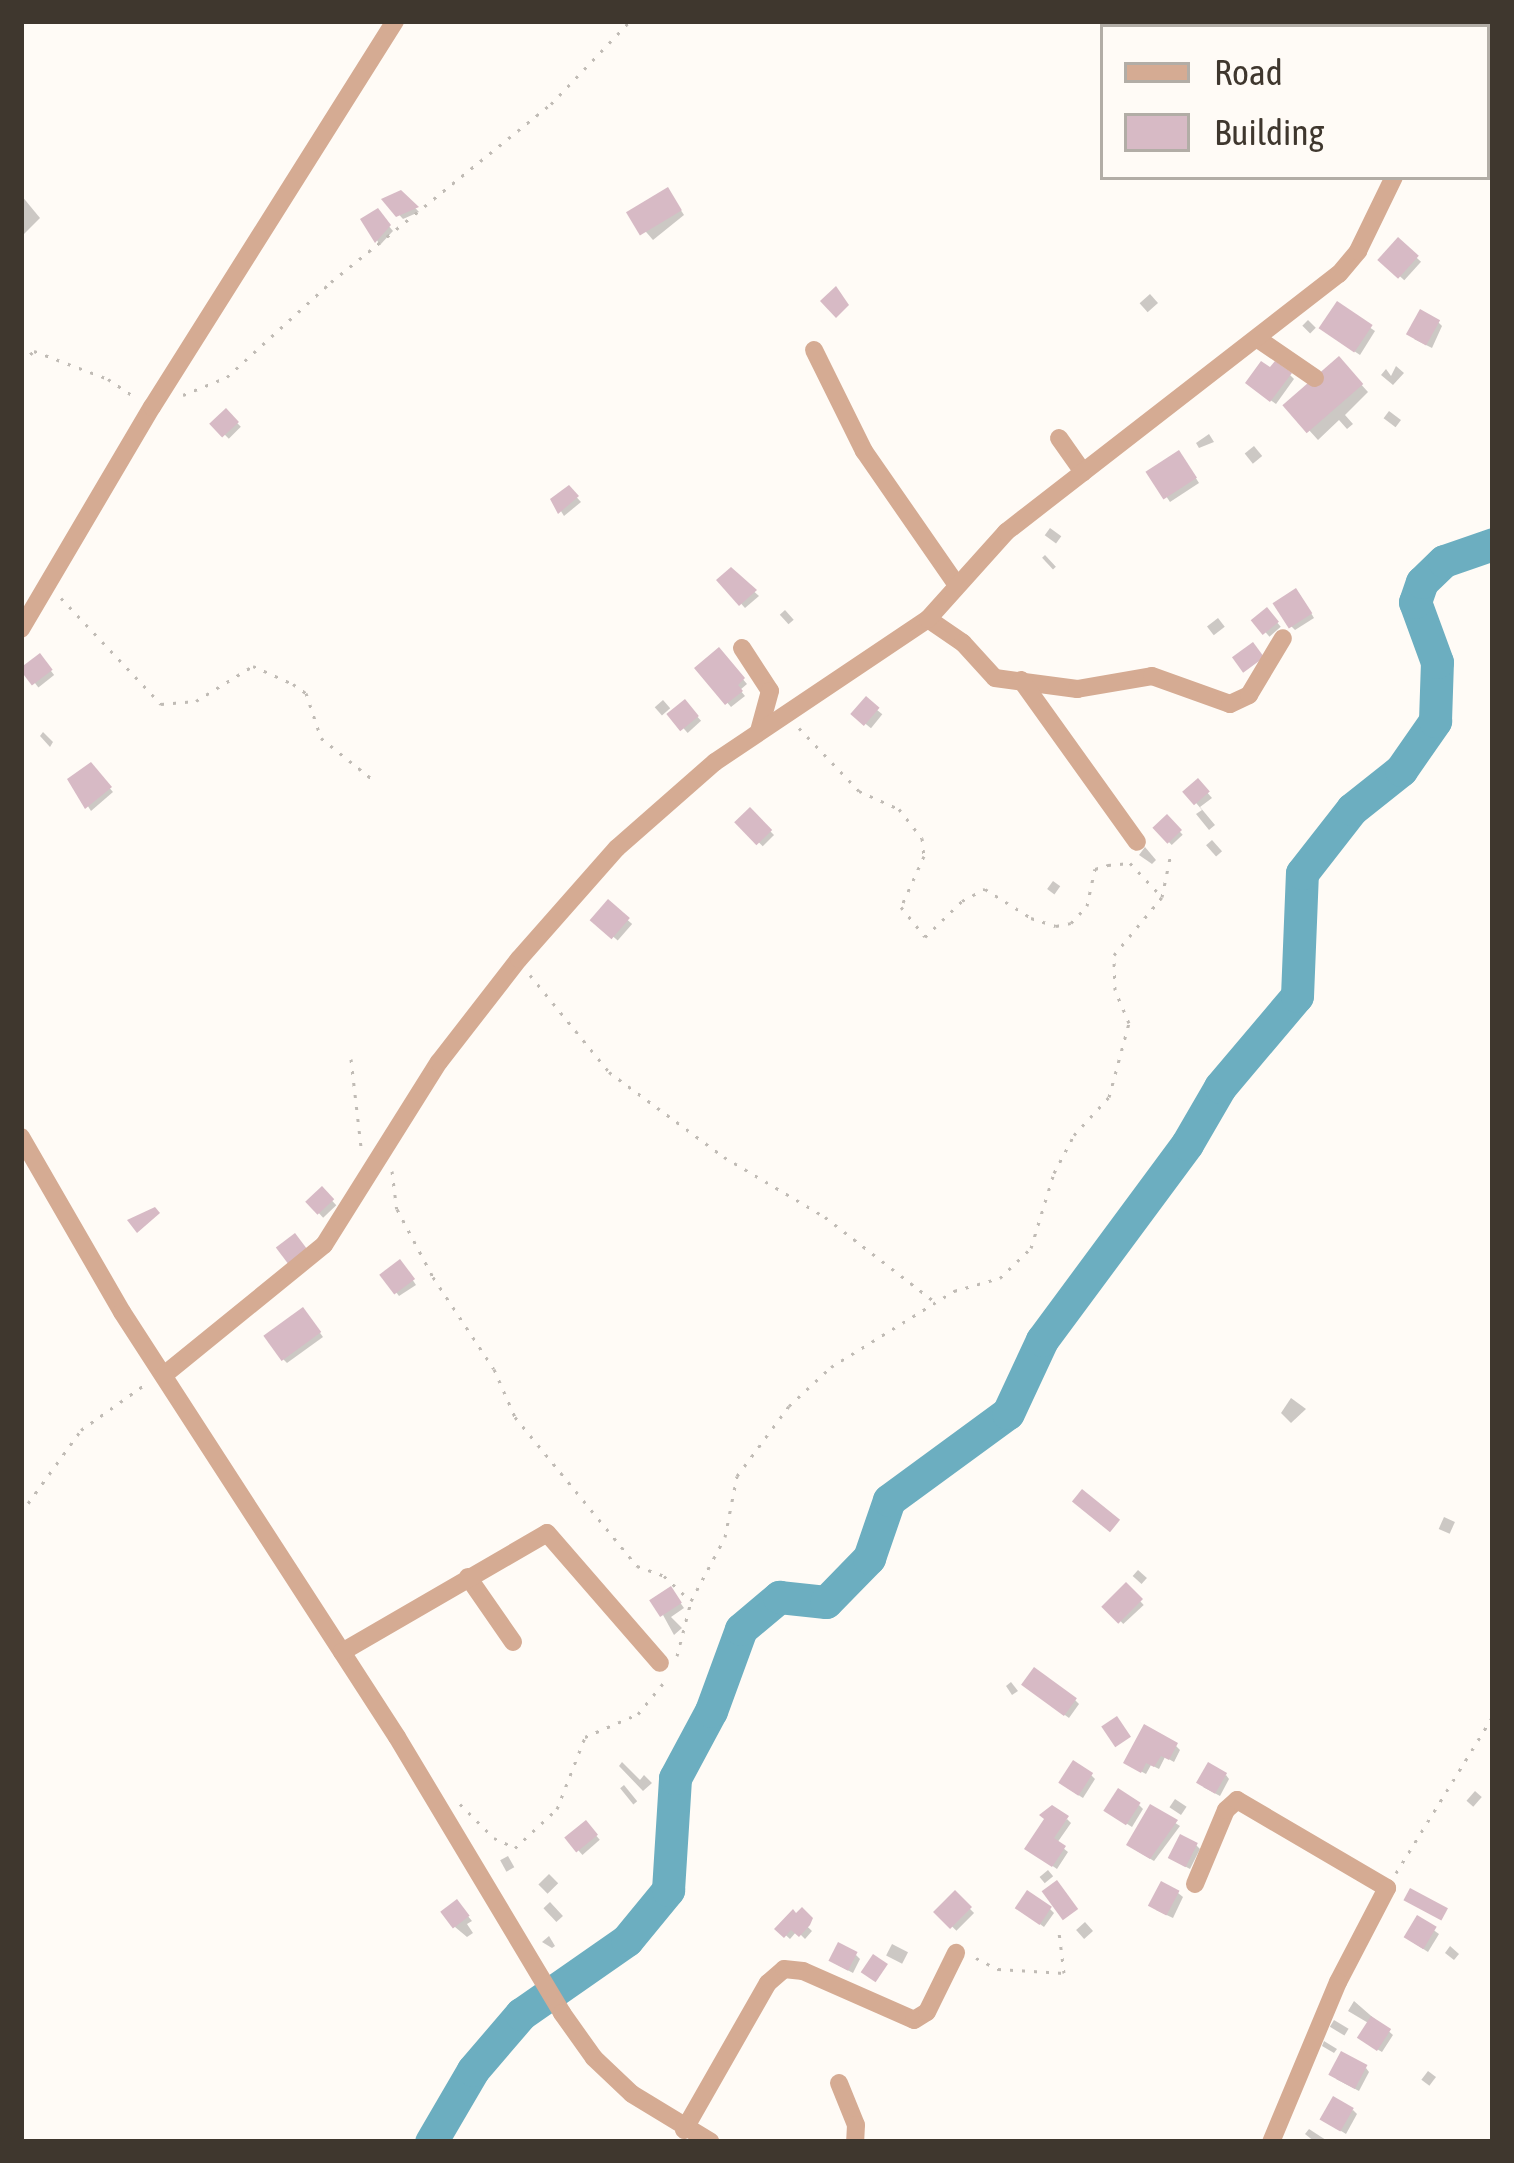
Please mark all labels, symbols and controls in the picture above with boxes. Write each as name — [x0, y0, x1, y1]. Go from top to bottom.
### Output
legend — [1100, 24, 1490, 180]
text: Road — [1214, 51, 1283, 93]
text: Building — [1214, 111, 1324, 153]

